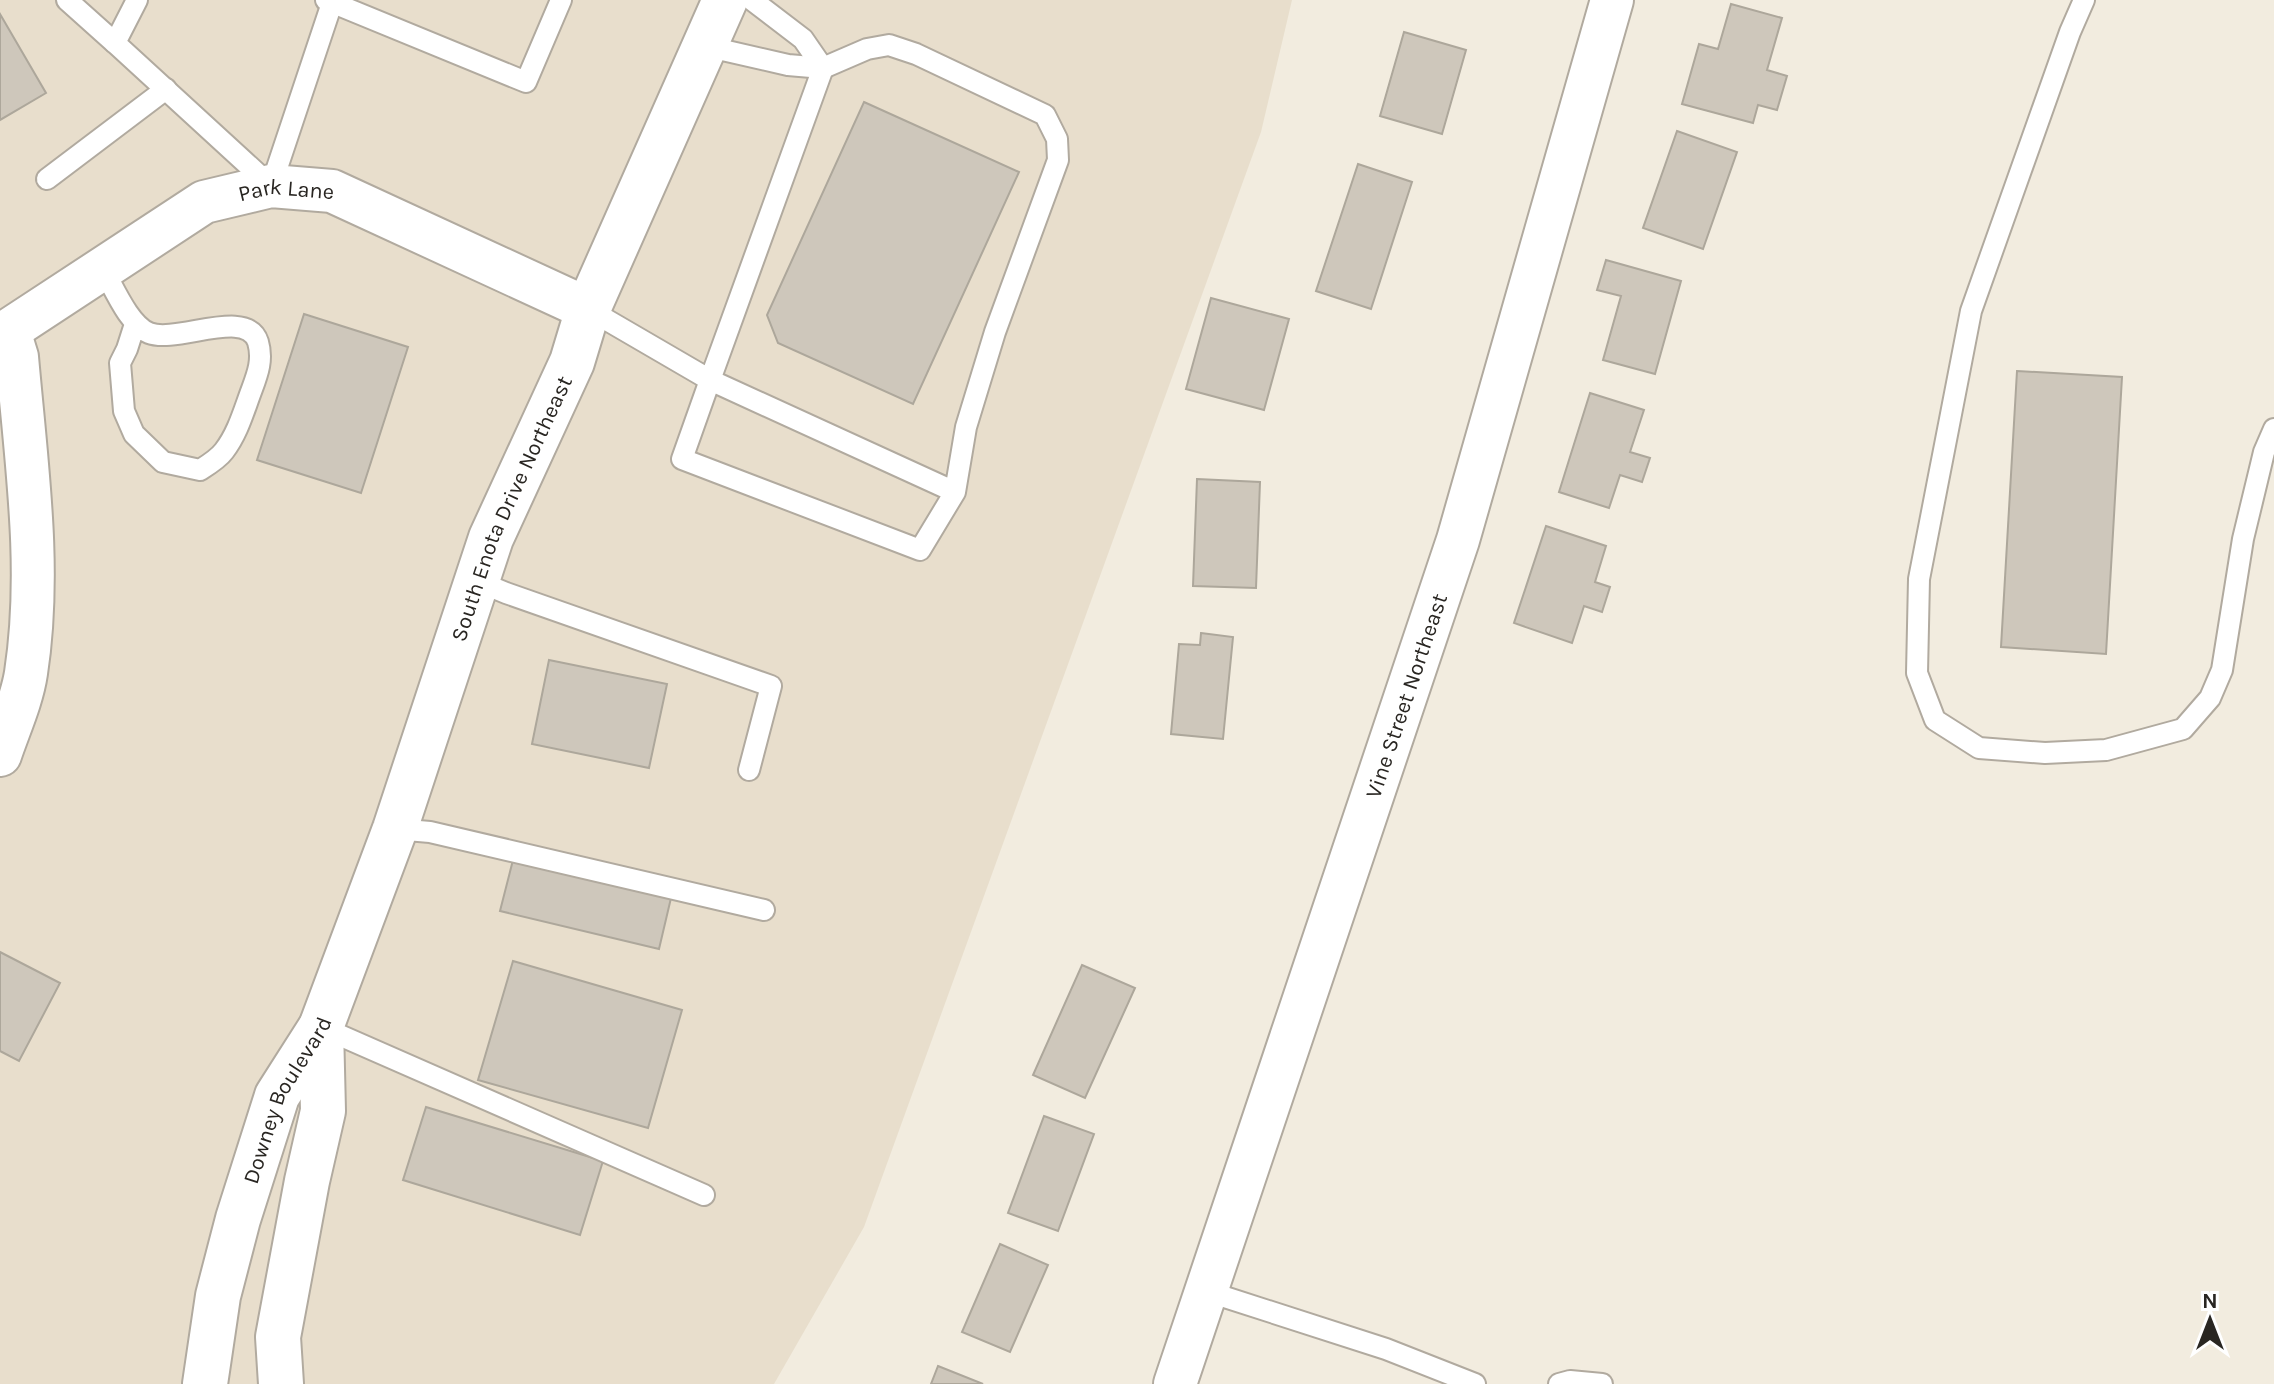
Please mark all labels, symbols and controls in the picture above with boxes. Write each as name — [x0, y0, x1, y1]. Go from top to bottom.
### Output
street label: Park Lane — [236, 174, 335, 207]
street label: South Enota Drive Northeast — [446, 372, 578, 645]
street label: Vine Street Northeast — [1360, 590, 1453, 802]
street label: Downey Boulevard — [238, 1013, 338, 1187]
north arrow — [2170, 1280, 2250, 1360]
text: N — [2202, 1288, 2218, 1314]

